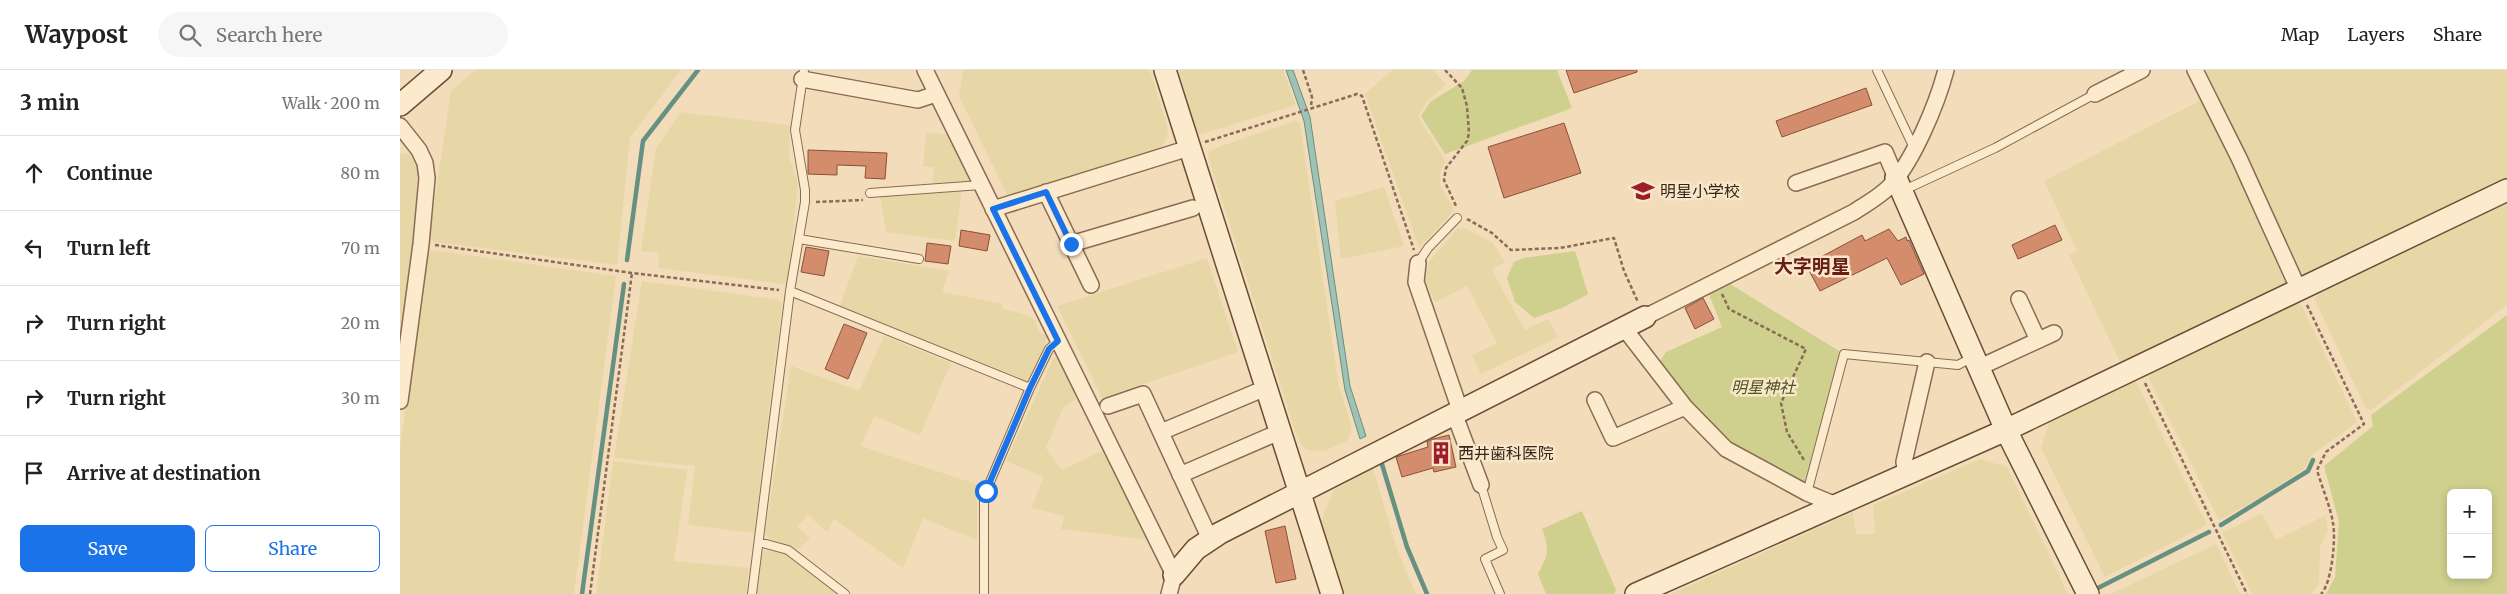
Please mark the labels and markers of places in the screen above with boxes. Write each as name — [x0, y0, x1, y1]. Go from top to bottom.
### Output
school or university icon: 明星小学校 — [1630, 178, 1656, 204]
place label: 明星小学校 — [1660, 181, 1740, 201]
building icon: 西井歯科医院 — [1428, 440, 1454, 466]
place label: 西井歯科医院 — [1458, 443, 1554, 463]

